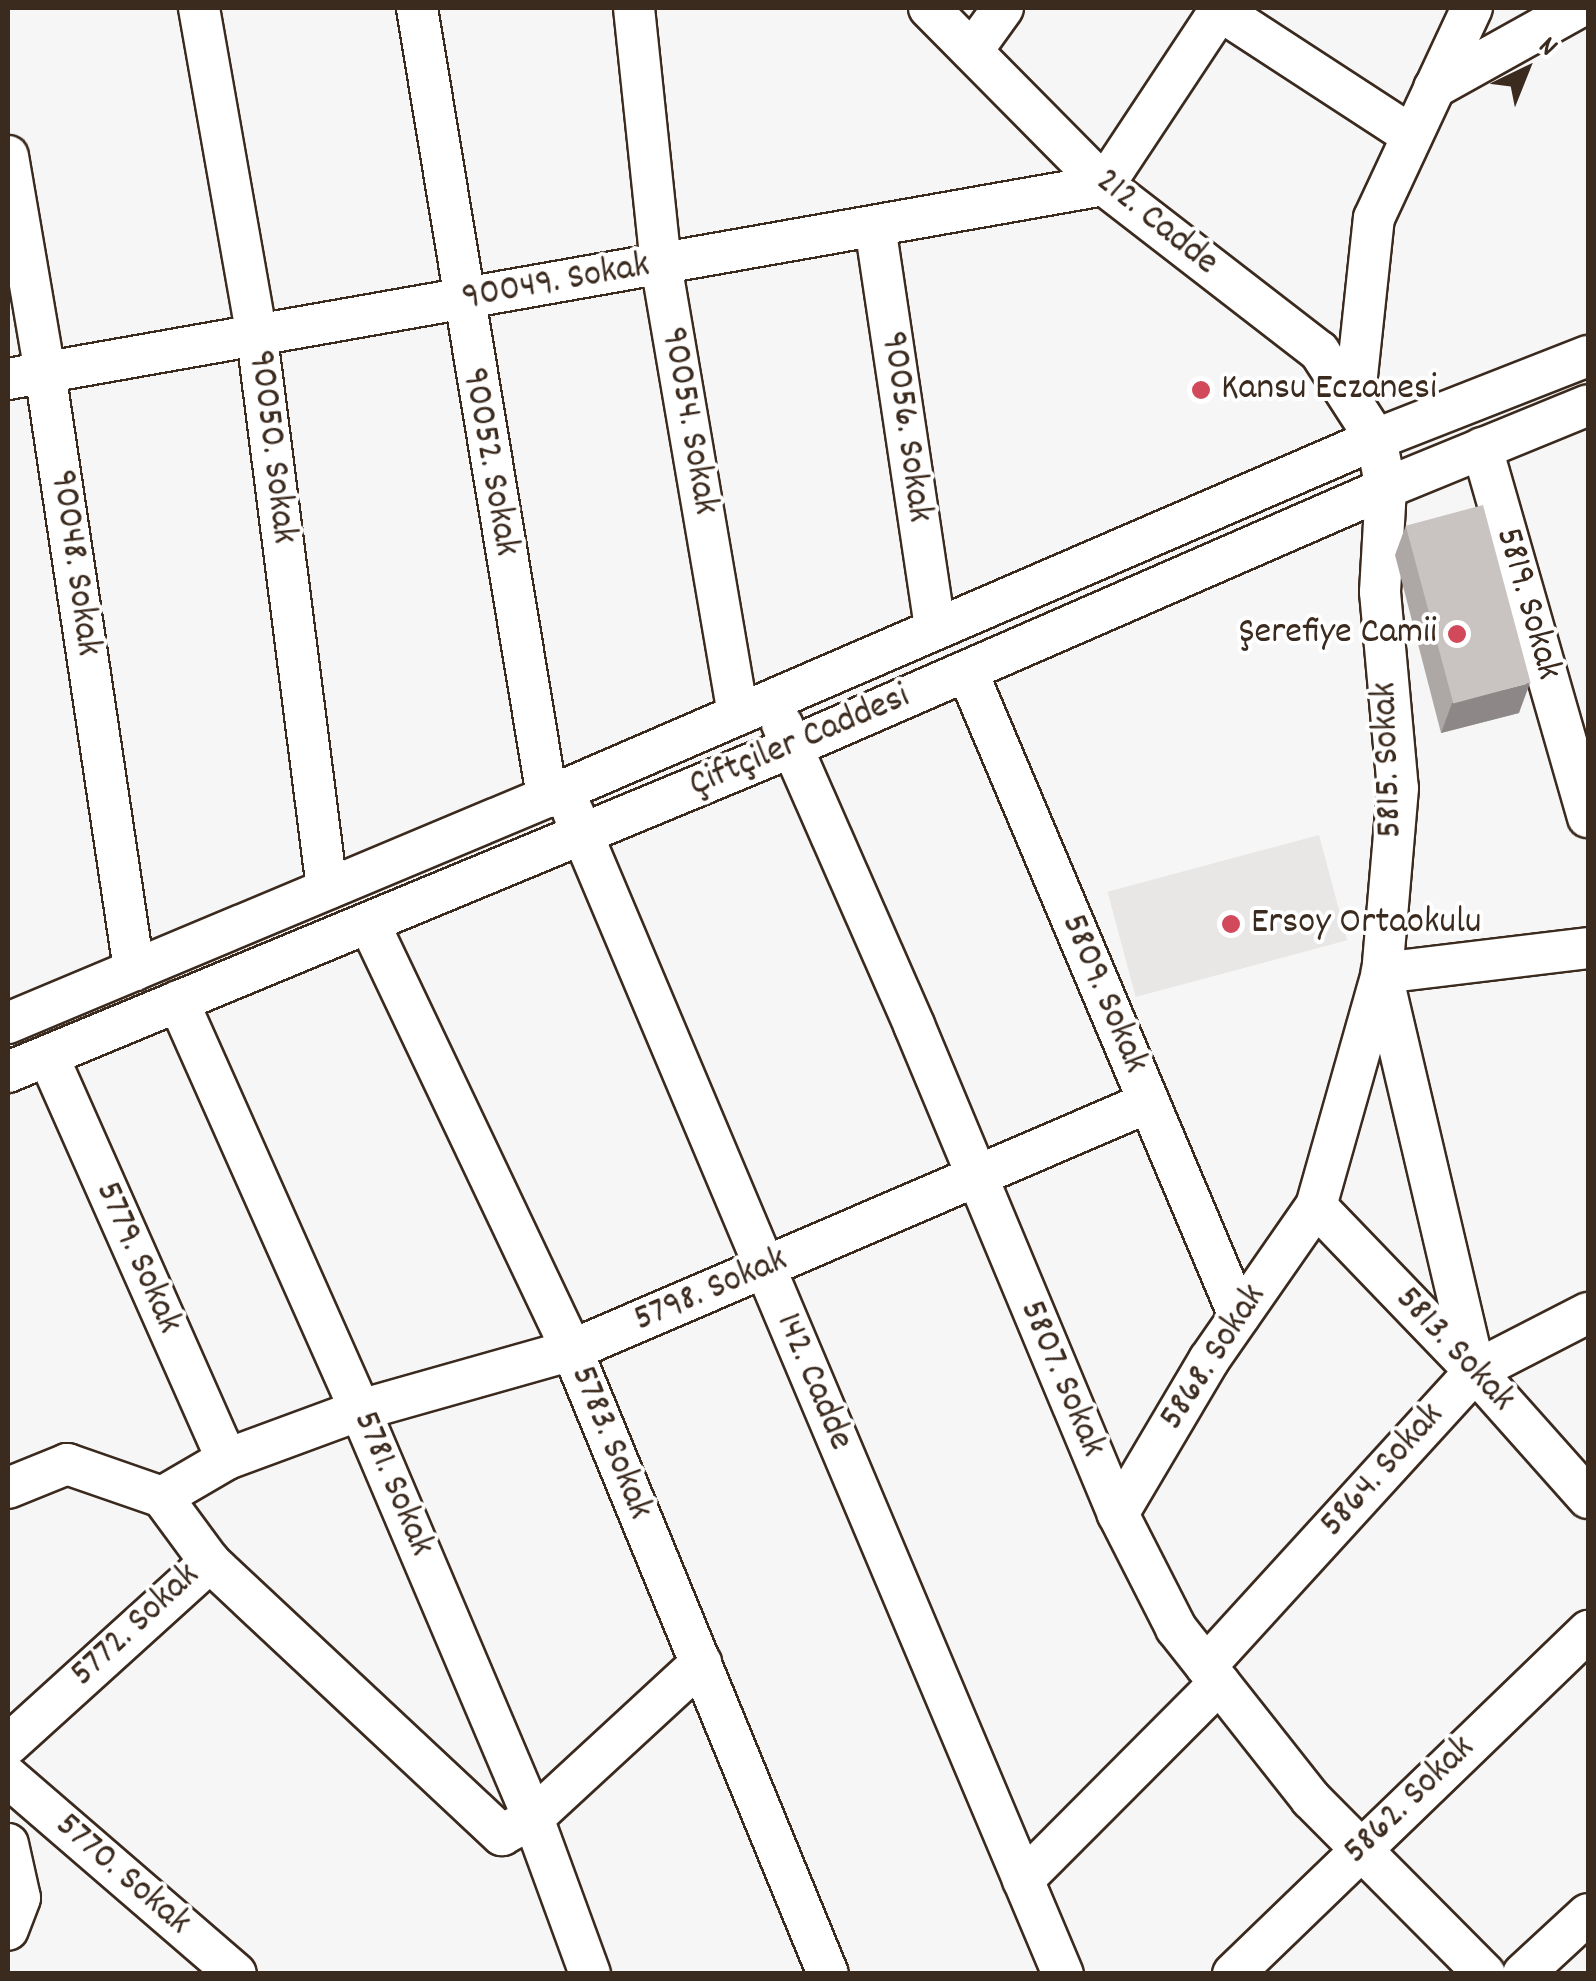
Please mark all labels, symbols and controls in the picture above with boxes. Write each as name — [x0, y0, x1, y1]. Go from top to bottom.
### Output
north arrow — [1476, 20, 1576, 120]
text: N — [1528, 29, 1565, 67]
street label: 212. Cadde — [1085, 159, 1227, 287]
street label: 90049. Sokak — [459, 244, 653, 322]
street label: 90054. Sokak — [649, 324, 727, 518]
street label: 90056. Sokak — [869, 328, 941, 526]
street label: 90050. Sokak — [237, 348, 305, 546]
street label: 90052. Sokak — [450, 364, 528, 560]
place label: Kansu Eczanesi — [1221, 367, 1437, 413]
marker: Kansu Eczanesi — [1190, 379, 1212, 401]
street label: 90048. Sokak — [38, 467, 110, 659]
street label: 5819. Sokak — [1484, 523, 1570, 685]
place label: Şerefiye Camii — [1239, 611, 1437, 657]
marker: Şerefiye Camii — [1446, 623, 1468, 645]
street label: Çiftçiler Caddesi — [683, 675, 917, 809]
street label: 5815. Sokak — [1363, 681, 1415, 839]
place label: Ersoy Ortaokulu — [1251, 901, 1481, 947]
street label: 5809. Sokak — [1049, 907, 1157, 1081]
marker: Ersoy Ortaokulu — [1220, 913, 1242, 935]
street label: 5779. Sokak — [83, 1175, 191, 1341]
street label: 5798. Sokak — [627, 1238, 795, 1344]
street label: 5868. Sokak — [1150, 1277, 1278, 1439]
street label: 5813. Sokak — [1384, 1278, 1524, 1422]
street label: 5807. Sokak — [1008, 1294, 1114, 1464]
street label: 142. Cadde — [764, 1307, 862, 1457]
street label: 5783. Sokak — [559, 1359, 661, 1527]
street label: 5864. Sokak — [1311, 1394, 1455, 1548]
street label: 5781. Sokak — [341, 1405, 443, 1563]
street label: 5772. Sokak — [62, 1554, 210, 1698]
street label: 5862. Sokak — [1335, 1727, 1485, 1875]
street label: 5770. Sokak — [45, 1804, 199, 1946]

